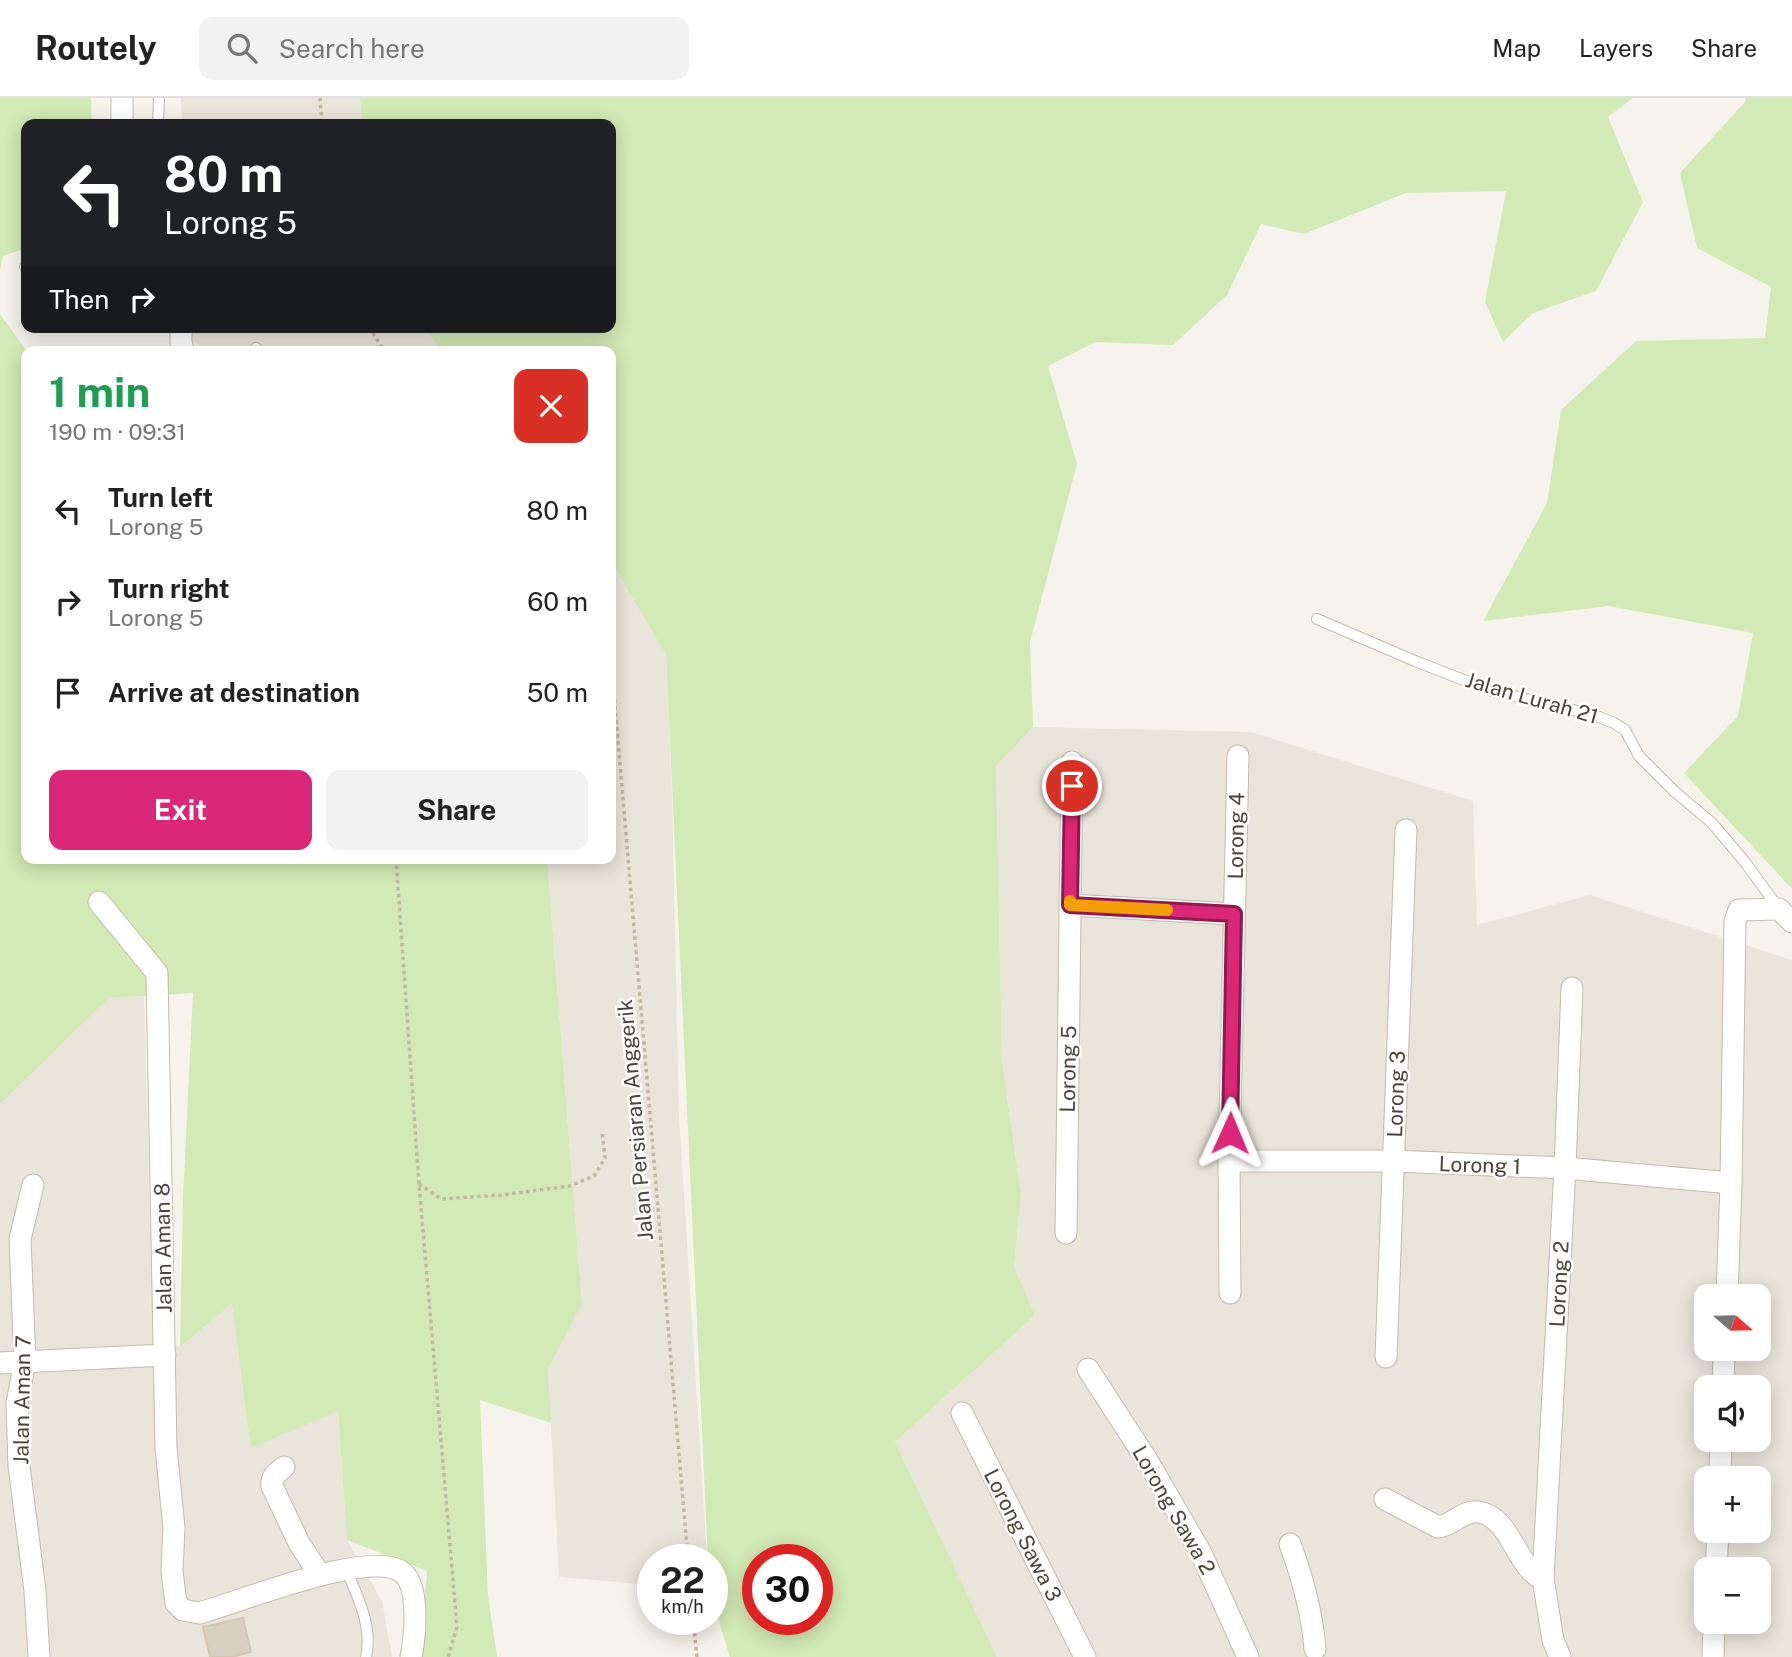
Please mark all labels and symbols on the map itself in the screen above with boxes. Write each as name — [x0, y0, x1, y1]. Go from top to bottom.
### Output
street label: Jalan Lurah 21 — [1463, 667, 1601, 729]
pin — [1042, 756, 1102, 816]
street label: Lorong 4 — [1223, 792, 1249, 880]
street label: Jalan Persiaran Anggerik — [612, 998, 658, 1242]
street label: Lorong 5 — [1055, 1025, 1081, 1113]
street label: Lorong 3 — [1382, 1050, 1410, 1138]
position arrow — [1193, 1096, 1267, 1170]
street label: Lorong 1 — [1438, 1151, 1522, 1179]
street label: Jalan Aman 8 — [149, 1183, 177, 1313]
street label: Lorong 2 — [1544, 1240, 1574, 1328]
north arrow — [1694, 1284, 1771, 1362]
street label: Jalan Aman 7 — [8, 1335, 36, 1465]
street label: Lorong Sawa 2 — [1127, 1441, 1221, 1579]
street label: Lorong Sawa 3 — [979, 1465, 1067, 1605]
speed limit sign: 30 — [742, 1544, 833, 1635]

